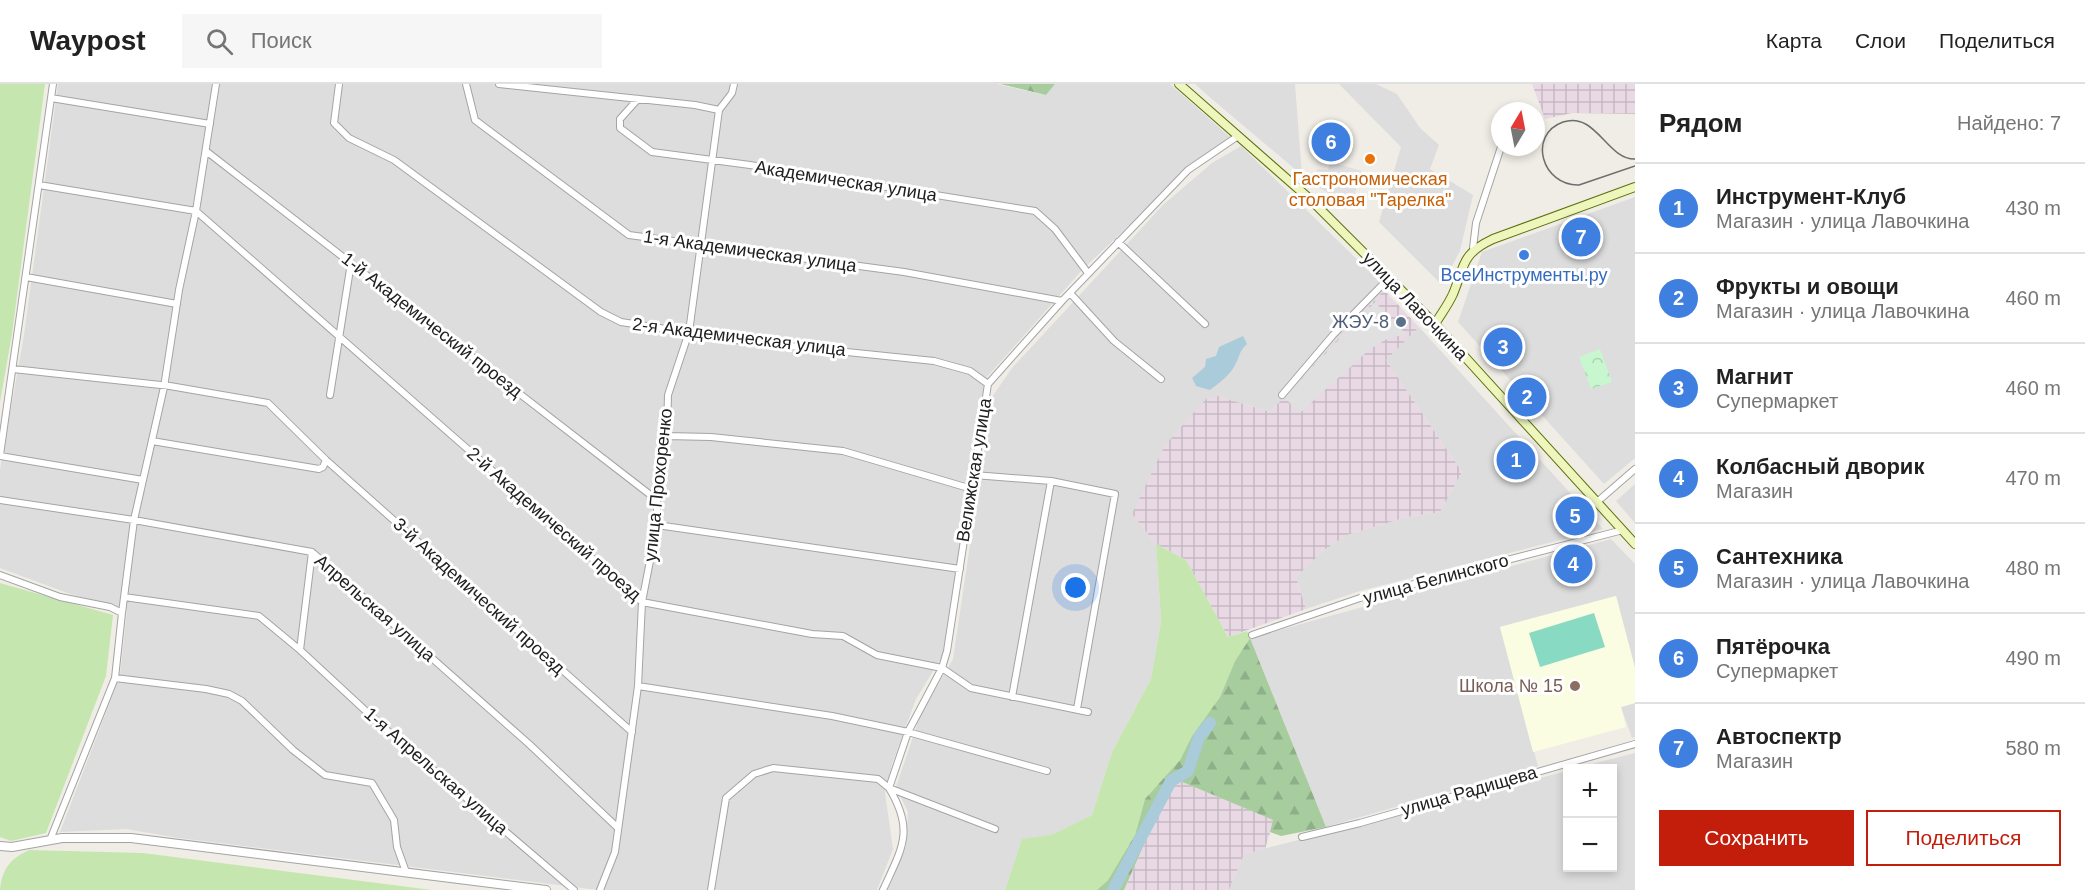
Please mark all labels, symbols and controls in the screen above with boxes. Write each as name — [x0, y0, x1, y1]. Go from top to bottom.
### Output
search box — [182, 14, 602, 68]
text: Waypost — [30, 25, 146, 56]
icon: search — [203, 25, 236, 58]
text: Поиск — [251, 28, 312, 53]
text: Карта — [1766, 29, 1822, 52]
text: Слои — [1855, 29, 1906, 52]
text: Поделиться — [1939, 29, 2055, 52]
north arrow — [1491, 102, 1545, 156]
text: Рядом — [1659, 108, 1742, 138]
text: Найдено: 7 — [1957, 112, 2061, 134]
pin: 6 — [1312, 120, 1350, 164]
marker: Гастрономическая столовая "Тарелка" — [1363, 152, 1377, 166]
street label: Академическая улица — [753, 157, 939, 205]
place label: Гастрономическая столовая "Тарелка" — [1289, 169, 1451, 210]
text: Инструмент-Клуб — [1716, 184, 1906, 209]
text: 1 — [1673, 197, 1684, 219]
text: 430 m — [2005, 197, 2061, 219]
text: Магазин · улица Лавочкина — [1716, 210, 1969, 232]
pin: 7 — [1562, 214, 1600, 260]
street label: 1-я Академическая улица — [642, 226, 859, 276]
street label: 1-й Академический проезд — [338, 248, 527, 402]
street label: улица Лавочкина — [1358, 248, 1472, 365]
marker: ВсеИнструменты.ру — [1517, 248, 1531, 262]
place label: ВсеИнструменты.ру — [1440, 265, 1608, 285]
text: Фрукты и овощи — [1716, 274, 1899, 299]
text: 2 — [1673, 287, 1684, 309]
text: 460 m — [2005, 287, 2061, 309]
text: Магазин · улица Лавочкина — [1716, 300, 1969, 322]
place label: ЖЭУ-8 — [1332, 312, 1389, 332]
street label: 2-я Академическая улица — [631, 314, 848, 360]
marker: ЖЭУ-8 — [1394, 315, 1408, 329]
pin: 3 — [1484, 324, 1522, 370]
text: Магнит — [1716, 364, 1794, 389]
pin: 2 — [1508, 374, 1546, 420]
text: 3 — [1673, 377, 1684, 399]
text: 460 m — [2005, 377, 2061, 399]
text: Супермаркет — [1716, 390, 1838, 412]
street label: Велижская улица — [953, 396, 995, 543]
street label: улица Прохоренко — [640, 407, 676, 563]
pin: 1 — [1496, 438, 1536, 482]
street label: 2-й Академический проезд — [463, 443, 645, 605]
text: Колбасный дворик — [1716, 454, 1924, 479]
text: 4 — [1673, 467, 1684, 489]
text: 470 m — [2005, 467, 2061, 489]
text: Магазин — [1716, 480, 1793, 502]
pin: 5 — [1556, 494, 1594, 538]
street label: 3-й Академический проезд — [389, 514, 569, 679]
pin: 4 — [1554, 542, 1592, 586]
text: Сантехника — [1716, 544, 1843, 569]
street label: Апрельская улица — [311, 550, 440, 666]
street label: улица Белинского — [1361, 550, 1511, 608]
text: 5 — [1673, 557, 1684, 579]
text: 480 m — [2005, 557, 2061, 579]
text: Магазин · улица Лавочкина — [1716, 570, 1969, 592]
your location — [1061, 573, 1090, 602]
text: Пятёрочка — [1716, 634, 1830, 659]
text: 6 — [1673, 647, 1684, 669]
text: 490 m — [2005, 647, 2061, 669]
text: Супермаркет — [1716, 660, 1838, 682]
place label: Школа № 15 — [1459, 676, 1563, 696]
marker: Школа № 15 — [1568, 679, 1582, 693]
street label: 1-я Апрельская улица — [360, 703, 512, 839]
text: Автоспектр — [1716, 724, 1842, 749]
text: 7 — [1673, 737, 1684, 759]
text: 580 m — [2005, 737, 2061, 759]
text: Магазин — [1716, 750, 1793, 772]
street label: улица Радищева — [1399, 762, 1540, 820]
map controls — [1563, 764, 1617, 872]
button: + — [1563, 764, 1617, 818]
button: Сохранить — [1659, 810, 1854, 866]
button: Поделиться — [1866, 810, 2061, 866]
button: − — [1563, 818, 1617, 872]

